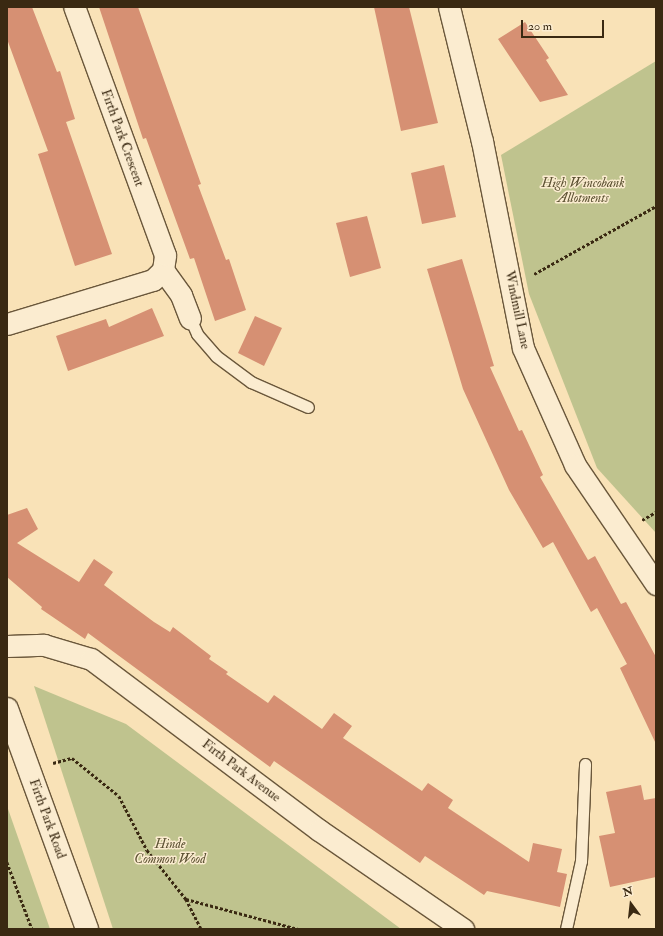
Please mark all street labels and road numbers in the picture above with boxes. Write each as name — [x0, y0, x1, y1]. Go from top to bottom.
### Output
street label: Firth Park Crescent — [97, 87, 147, 189]
street label: Windmill Lane — [501, 269, 533, 351]
street label: Firth Park Avenue — [199, 736, 283, 806]
street label: Firth Park Road — [25, 777, 69, 861]

